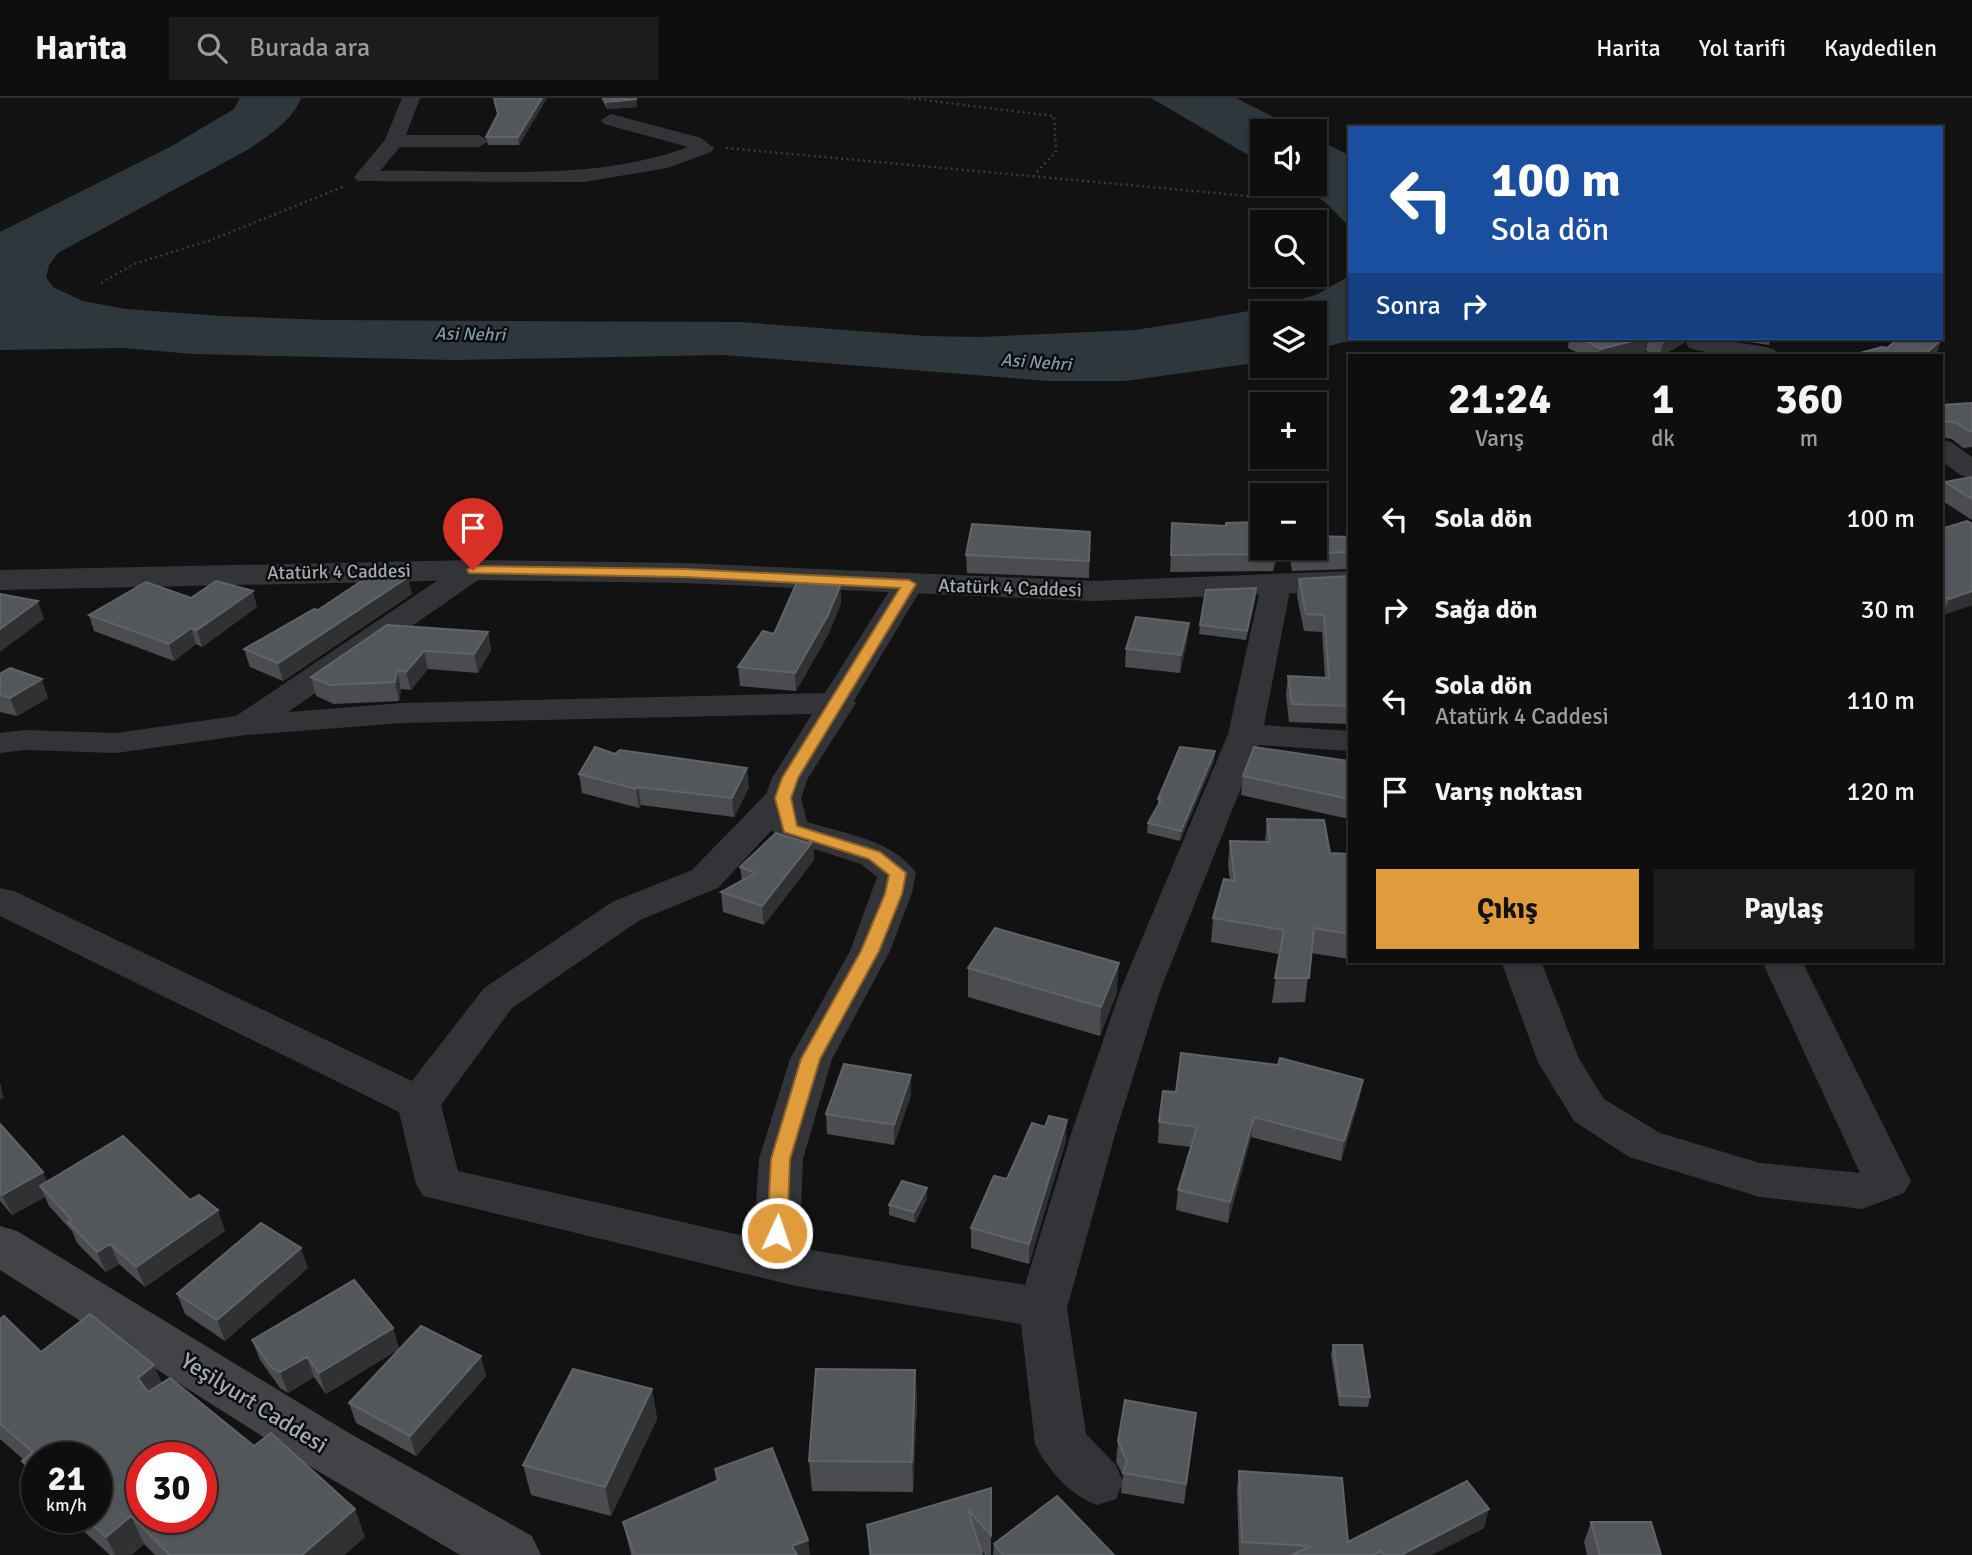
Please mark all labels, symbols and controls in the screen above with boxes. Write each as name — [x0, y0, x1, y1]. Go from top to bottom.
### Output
search box — [169, 17, 659, 80]
text: Harita — [35, 28, 127, 69]
icon: search — [193, 29, 231, 67]
text: Burada ara — [249, 32, 370, 64]
text: Harita — [1596, 33, 1661, 63]
text: Yol tarifi — [1699, 33, 1786, 63]
text: Kaydedilen — [1824, 33, 1937, 63]
map controls — [1250, 119, 1327, 560]
button: sound — [1250, 119, 1327, 196]
text: 100 m — [1491, 150, 1621, 210]
icon: left — [1376, 154, 1467, 245]
button: search — [1250, 210, 1327, 287]
text: Sola dön — [1491, 210, 1609, 249]
icon: right — [1455, 287, 1493, 325]
text: Sonra — [1376, 290, 1441, 322]
button: layers — [1250, 301, 1327, 378]
water label: Asi Nehri — [435, 322, 508, 346]
water label: Asi Nehri — [1000, 349, 1074, 376]
text: 21:24 — [1448, 374, 1551, 425]
text: 1 — [1652, 374, 1674, 425]
text: 360 — [1775, 374, 1843, 425]
button: + — [1250, 392, 1327, 469]
text: Varış — [1475, 424, 1524, 453]
text: dk — [1651, 424, 1675, 453]
text: m — [1800, 424, 1818, 453]
button: − — [1250, 483, 1327, 560]
pin — [443, 498, 503, 570]
icon: left — [1376, 500, 1414, 538]
text: Sola dön — [1435, 503, 1532, 535]
text: 100 m — [1846, 503, 1915, 535]
icon: arrive — [454, 509, 492, 547]
street label: Atatürk 4 Caddesi — [267, 559, 411, 585]
street label: Atatürk 4 Caddesi — [938, 574, 1082, 602]
icon: right — [1376, 591, 1414, 629]
text: Sağa dön — [1435, 594, 1538, 626]
text: 30 m — [1860, 594, 1915, 626]
text: Sola dön — [1435, 670, 1532, 702]
icon: left — [1376, 682, 1414, 720]
text: 110 m — [1846, 685, 1915, 717]
text: Atatürk 4 Caddesi — [1435, 702, 1609, 731]
icon: arrive — [1376, 773, 1414, 811]
text: Varış noktası — [1435, 776, 1583, 808]
text: 120 m — [1846, 776, 1915, 808]
button: Çıkış — [1376, 869, 1639, 949]
button: Paylaş — [1653, 869, 1915, 949]
position arrow — [740, 1196, 814, 1270]
street label: Yeşilyurt Caddesi — [175, 1346, 333, 1460]
speed limit sign: 30 — [126, 1442, 217, 1533]
text: 21 — [48, 1457, 85, 1500]
text: km/h — [46, 1494, 87, 1516]

